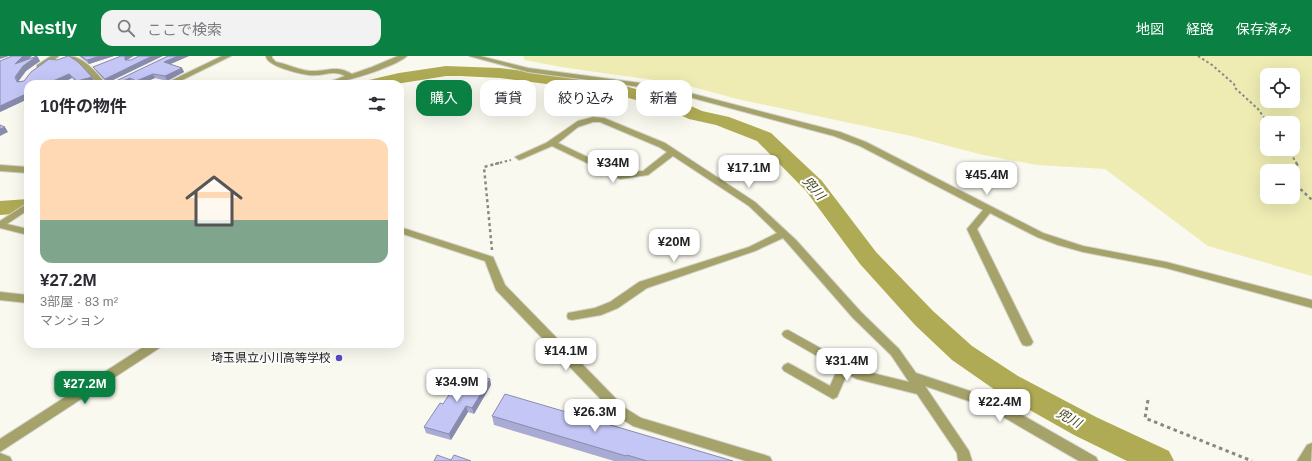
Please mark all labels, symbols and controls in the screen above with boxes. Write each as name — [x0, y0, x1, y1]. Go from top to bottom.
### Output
search box — [101, 10, 381, 46]
text: Nestly — [20, 17, 77, 38]
icon: search — [115, 17, 137, 39]
text: ここで検索 — [147, 21, 222, 38]
text: 地図 — [1136, 21, 1164, 37]
text: 経路 — [1186, 21, 1214, 37]
text: 保存済み — [1236, 21, 1292, 37]
map controls — [1260, 68, 1300, 204]
button: locate — [1260, 68, 1300, 108]
chip: 購入 — [416, 80, 472, 116]
chip: 賃貸 — [480, 80, 536, 116]
chip: 絞り込み — [544, 80, 628, 116]
chip: 新着 — [636, 80, 692, 116]
icon: filters — [366, 93, 388, 115]
text: 10件の物件 — [40, 97, 127, 116]
button: + — [1260, 116, 1300, 156]
pin: ¥34M — [589, 150, 637, 184]
text: ¥34M — [597, 155, 629, 170]
pin: ¥17.1M — [716, 155, 782, 189]
text: ¥17.1M — [727, 160, 771, 175]
pin: ¥45.4M — [954, 162, 1020, 196]
button: − — [1260, 164, 1300, 204]
icon: home — [178, 165, 250, 237]
text: ¥45.4M — [965, 167, 1009, 182]
water label: 兜川 — [800, 173, 829, 204]
pin: ¥20M — [650, 229, 698, 263]
text: ¥20M — [658, 234, 690, 249]
text: ¥27.2M — [40, 271, 97, 290]
text: 3部屋 · 83 m² — [40, 294, 118, 309]
text: マンション — [40, 313, 105, 328]
pin: ¥14.1M — [533, 338, 599, 372]
text: ¥14.1M — [544, 343, 588, 358]
pin: ¥31.4M — [814, 348, 880, 382]
place label: 埼玉県立小川高等学校 — [211, 351, 331, 365]
marker: 埼玉県立小川高等学校 — [334, 353, 344, 363]
text: ¥31.4M — [825, 353, 869, 368]
pin: ¥34.9M — [424, 369, 490, 403]
pin: ¥27.2M — [52, 371, 118, 405]
text: ¥34.9M — [435, 374, 479, 389]
text: ¥27.2M — [63, 376, 107, 391]
pin: ¥22.4M — [967, 389, 1033, 423]
text: ¥22.4M — [978, 394, 1022, 409]
pin: ¥26.3M — [562, 399, 628, 433]
text: ¥26.3M — [573, 404, 617, 419]
water label: 兜川 — [1054, 405, 1086, 432]

